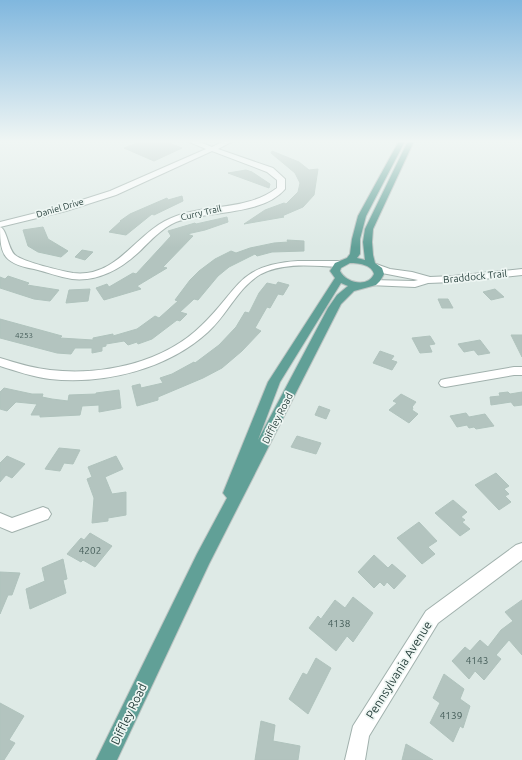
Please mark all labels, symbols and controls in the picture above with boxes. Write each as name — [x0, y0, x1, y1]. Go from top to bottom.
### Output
street label: Daniel Drive — [35, 196, 85, 220]
street label: Curry Trail — [180, 203, 223, 223]
street label: Braddock Trail — [443, 268, 508, 285]
house number: 4253 — [15, 331, 33, 340]
street label: Diffley Road — [260, 391, 295, 445]
house number: 4202 — [79, 545, 101, 556]
house number: 4138 — [328, 618, 351, 629]
street label: Pennsylvania Avenue — [363, 619, 434, 721]
house number: 4143 — [466, 655, 488, 666]
street label: Diffley Road — [108, 681, 149, 747]
house number: 4139 — [440, 710, 462, 721]

